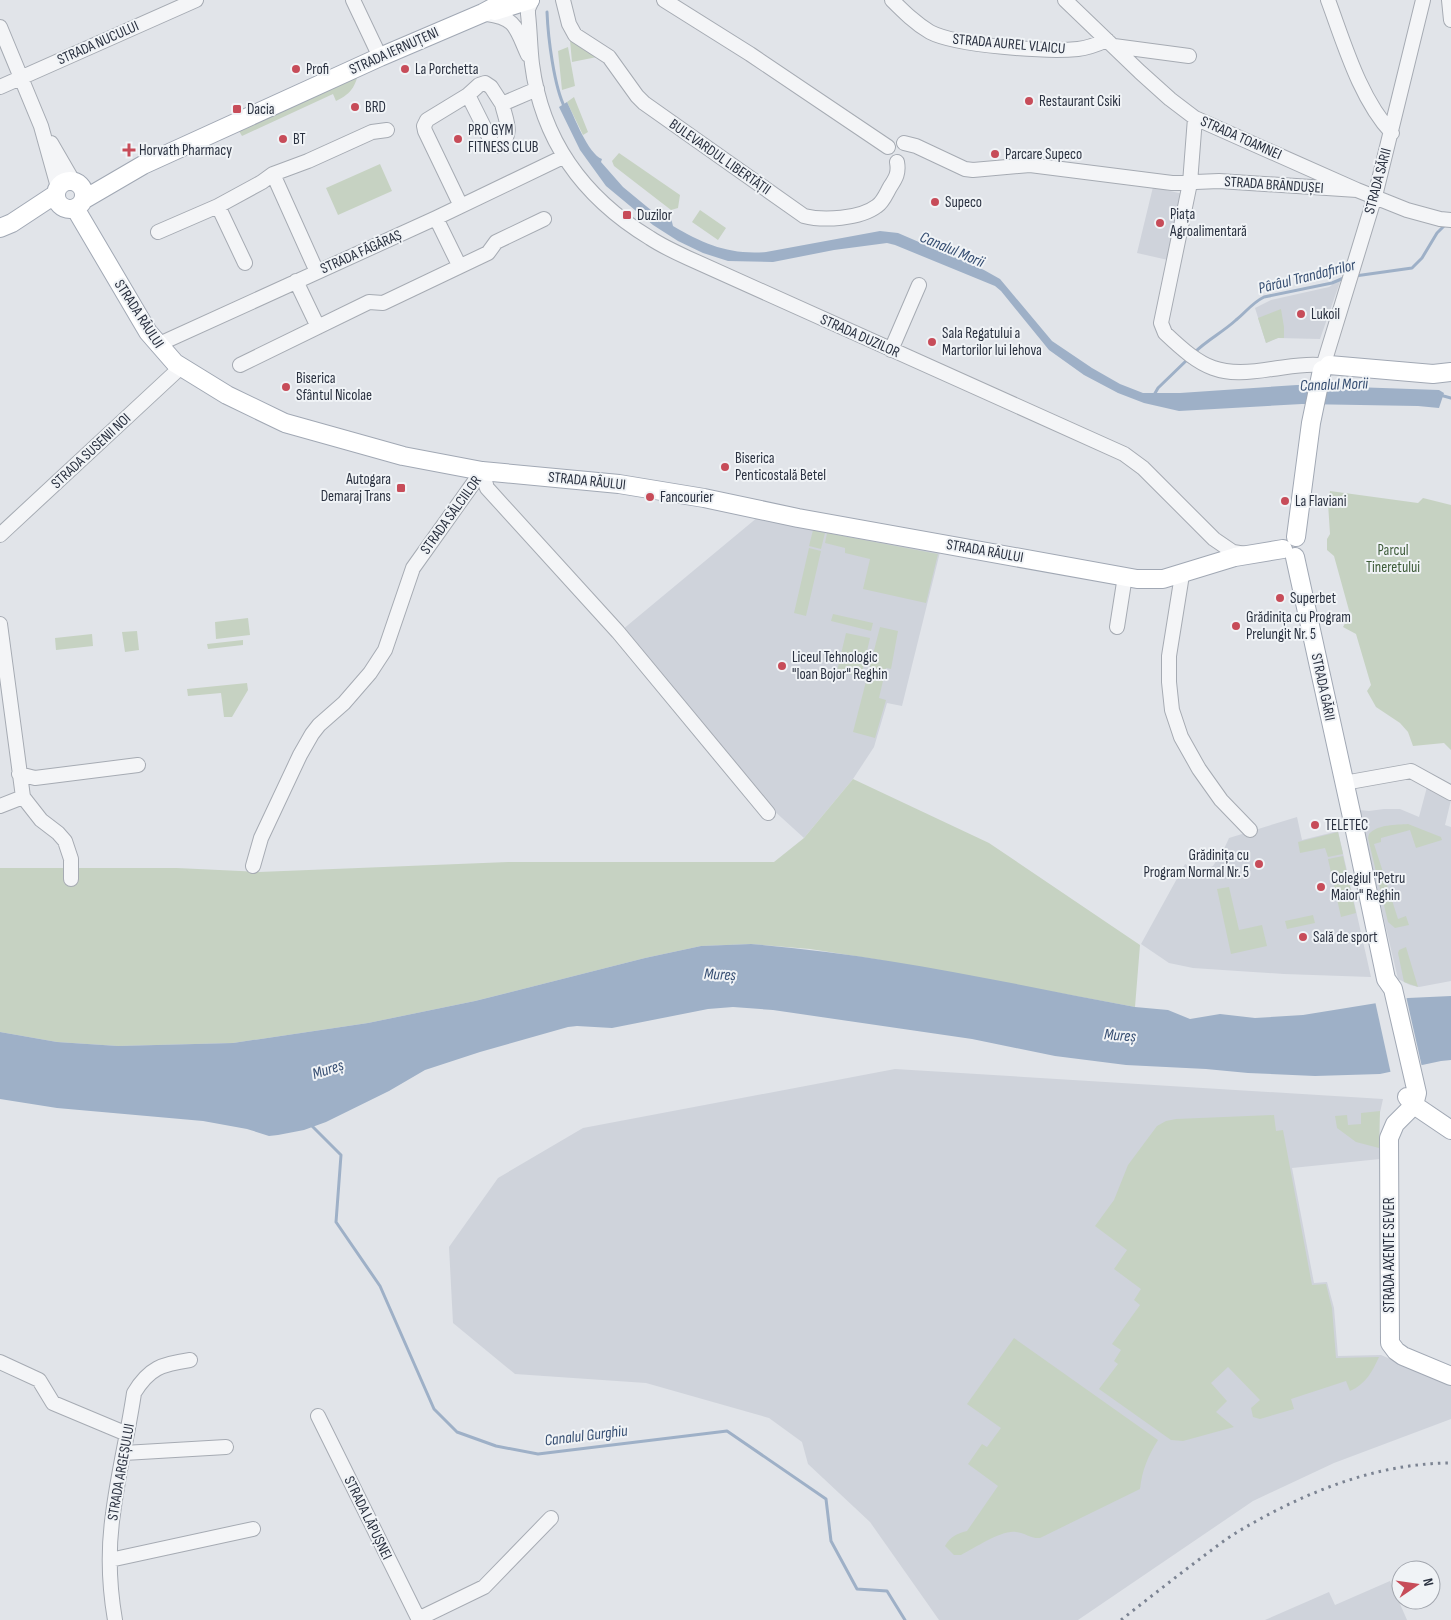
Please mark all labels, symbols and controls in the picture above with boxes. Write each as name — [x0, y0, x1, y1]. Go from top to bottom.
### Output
street label: STRADA NUCULUI — [54, 17, 142, 69]
street label: STRADA IERNUȚENI — [346, 23, 442, 79]
street label: STRADA AUREL VLAICU — [952, 30, 1066, 58]
place label: Profi — [306, 60, 329, 79]
place label: La Porchetta — [415, 60, 479, 79]
marker: Profi — [290, 63, 302, 75]
marker: La Porchetta — [399, 63, 411, 75]
place label: Restaurant Csiki — [1039, 92, 1121, 111]
marker: Restaurant Csiki — [1023, 95, 1035, 107]
place label: BRD — [365, 98, 386, 117]
place label: Dacia — [247, 100, 275, 119]
marker: BRD — [349, 101, 361, 113]
marker: Dacia — [231, 103, 243, 115]
street label: STRADA TOAMNEI — [1197, 112, 1285, 164]
street label: BULEVARDUL LIBERTĂȚII — [665, 115, 775, 199]
place label: PRO GYM FITNESS CLUB — [468, 121, 539, 157]
place label: BT — [293, 130, 306, 149]
marker: BT — [277, 133, 289, 145]
marker: PRO GYM FITNESS CLUB — [452, 133, 464, 145]
place label: Horvath Pharmacy — [139, 141, 232, 160]
marker: Horvath Pharmacy — [123, 144, 135, 156]
place label: Parcare Supeco — [1005, 145, 1082, 164]
street label: STRADA SĂRII — [1360, 146, 1396, 216]
marker: Parcare Supeco — [989, 148, 1001, 160]
street label: STRADA BRÂNDUȘEI — [1224, 172, 1324, 198]
place label: Supeco — [945, 193, 982, 212]
marker: Supeco — [929, 196, 941, 208]
place label: Piața Agroalimentară — [1169, 205, 1247, 241]
place label: Duzilor — [637, 206, 673, 225]
marker: Duzilor — [621, 209, 633, 221]
marker: Piața Agroalimentară — [1154, 217, 1166, 229]
street label: STRADA FĂGĂRAȘ — [317, 226, 405, 278]
water label: Canalul Morii — [917, 228, 988, 272]
water label: Pârâul Trandafirilor — [1256, 256, 1358, 298]
street label: STRADA RÂULUI — [110, 276, 168, 352]
place label: Lukoil — [1311, 305, 1340, 324]
marker: Lukoil — [1295, 308, 1307, 320]
street label: STRADA DUZILOR — [817, 310, 903, 362]
place label: Sala Regatului a Martorilor lui Iehova — [942, 324, 1042, 360]
marker: Sala Regatului a Martorilor lui Iehova — [926, 336, 938, 348]
place label: Biserica Sfântul Nicolae — [296, 369, 372, 405]
water label: Canalul Morii — [1300, 374, 1369, 396]
marker: Biserica Sfântul Nicolae — [280, 381, 292, 393]
street label: STRADA SUSENII NOI — [47, 409, 135, 493]
place label: Biserica Penticostală Betel — [735, 449, 826, 485]
marker: Biserica Penticostală Betel — [719, 461, 731, 473]
street label: STRADA RÂULUI — [547, 467, 627, 495]
place label: Autogara Demaraj Trans — [321, 470, 391, 506]
street label: STRADA SĂLCIILOR — [416, 472, 486, 558]
marker: Autogara Demaraj Trans — [395, 482, 407, 494]
place label: Fancourier — [660, 488, 714, 507]
marker: Fancourier — [644, 491, 656, 503]
place label: La Flaviani — [1295, 492, 1347, 511]
marker: La Flaviani — [1279, 495, 1291, 507]
street label: STRADA RÂULUI — [945, 535, 1025, 567]
park label: Parcul Tineretului — [1366, 541, 1420, 577]
place label: Superbet — [1290, 589, 1336, 608]
marker: Superbet — [1274, 592, 1286, 604]
place label: Grădinița cu Program Prelungit Nr. 5 — [1246, 608, 1351, 644]
marker: Grădinița cu Program Prelungit Nr. 5 — [1230, 620, 1242, 632]
place label: Liceul Tehnologic "Ioan Bojor" Reghin — [792, 648, 888, 684]
street label: STRADA GĂRII — [1307, 651, 1339, 723]
marker: Liceul Tehnologic "Ioan Bojor" Reghin — [776, 660, 788, 672]
place label: TELETEC — [1325, 816, 1368, 835]
marker: TELETEC — [1309, 819, 1321, 831]
place label: Grădinița cu Program Normal Nr. 5 — [1143, 846, 1249, 882]
marker: Grădinița cu Program Normal Nr. 5 — [1253, 858, 1265, 870]
place label: Colegiul "Petru Maior" Reghin — [1331, 869, 1405, 905]
marker: Colegiul "Petru Maior" Reghin — [1315, 881, 1327, 893]
place label: Sală de sport — [1313, 928, 1378, 947]
marker: Sală de sport — [1297, 931, 1309, 943]
water label: Mureș — [704, 965, 737, 985]
water label: Mureș — [1103, 1025, 1137, 1047]
water label: Mureș — [310, 1056, 347, 1084]
street label: STRADA AXENTE SEVER — [1380, 1197, 1399, 1313]
water label: Canalul Gurghiu — [543, 1421, 629, 1451]
street label: STRADA ARGEȘULUI — [103, 1422, 139, 1522]
street label: STRADA LĂPUȘNEI — [340, 1473, 396, 1563]
north arrow — [1391, 1560, 1441, 1610]
text: N — [1419, 1577, 1437, 1588]

